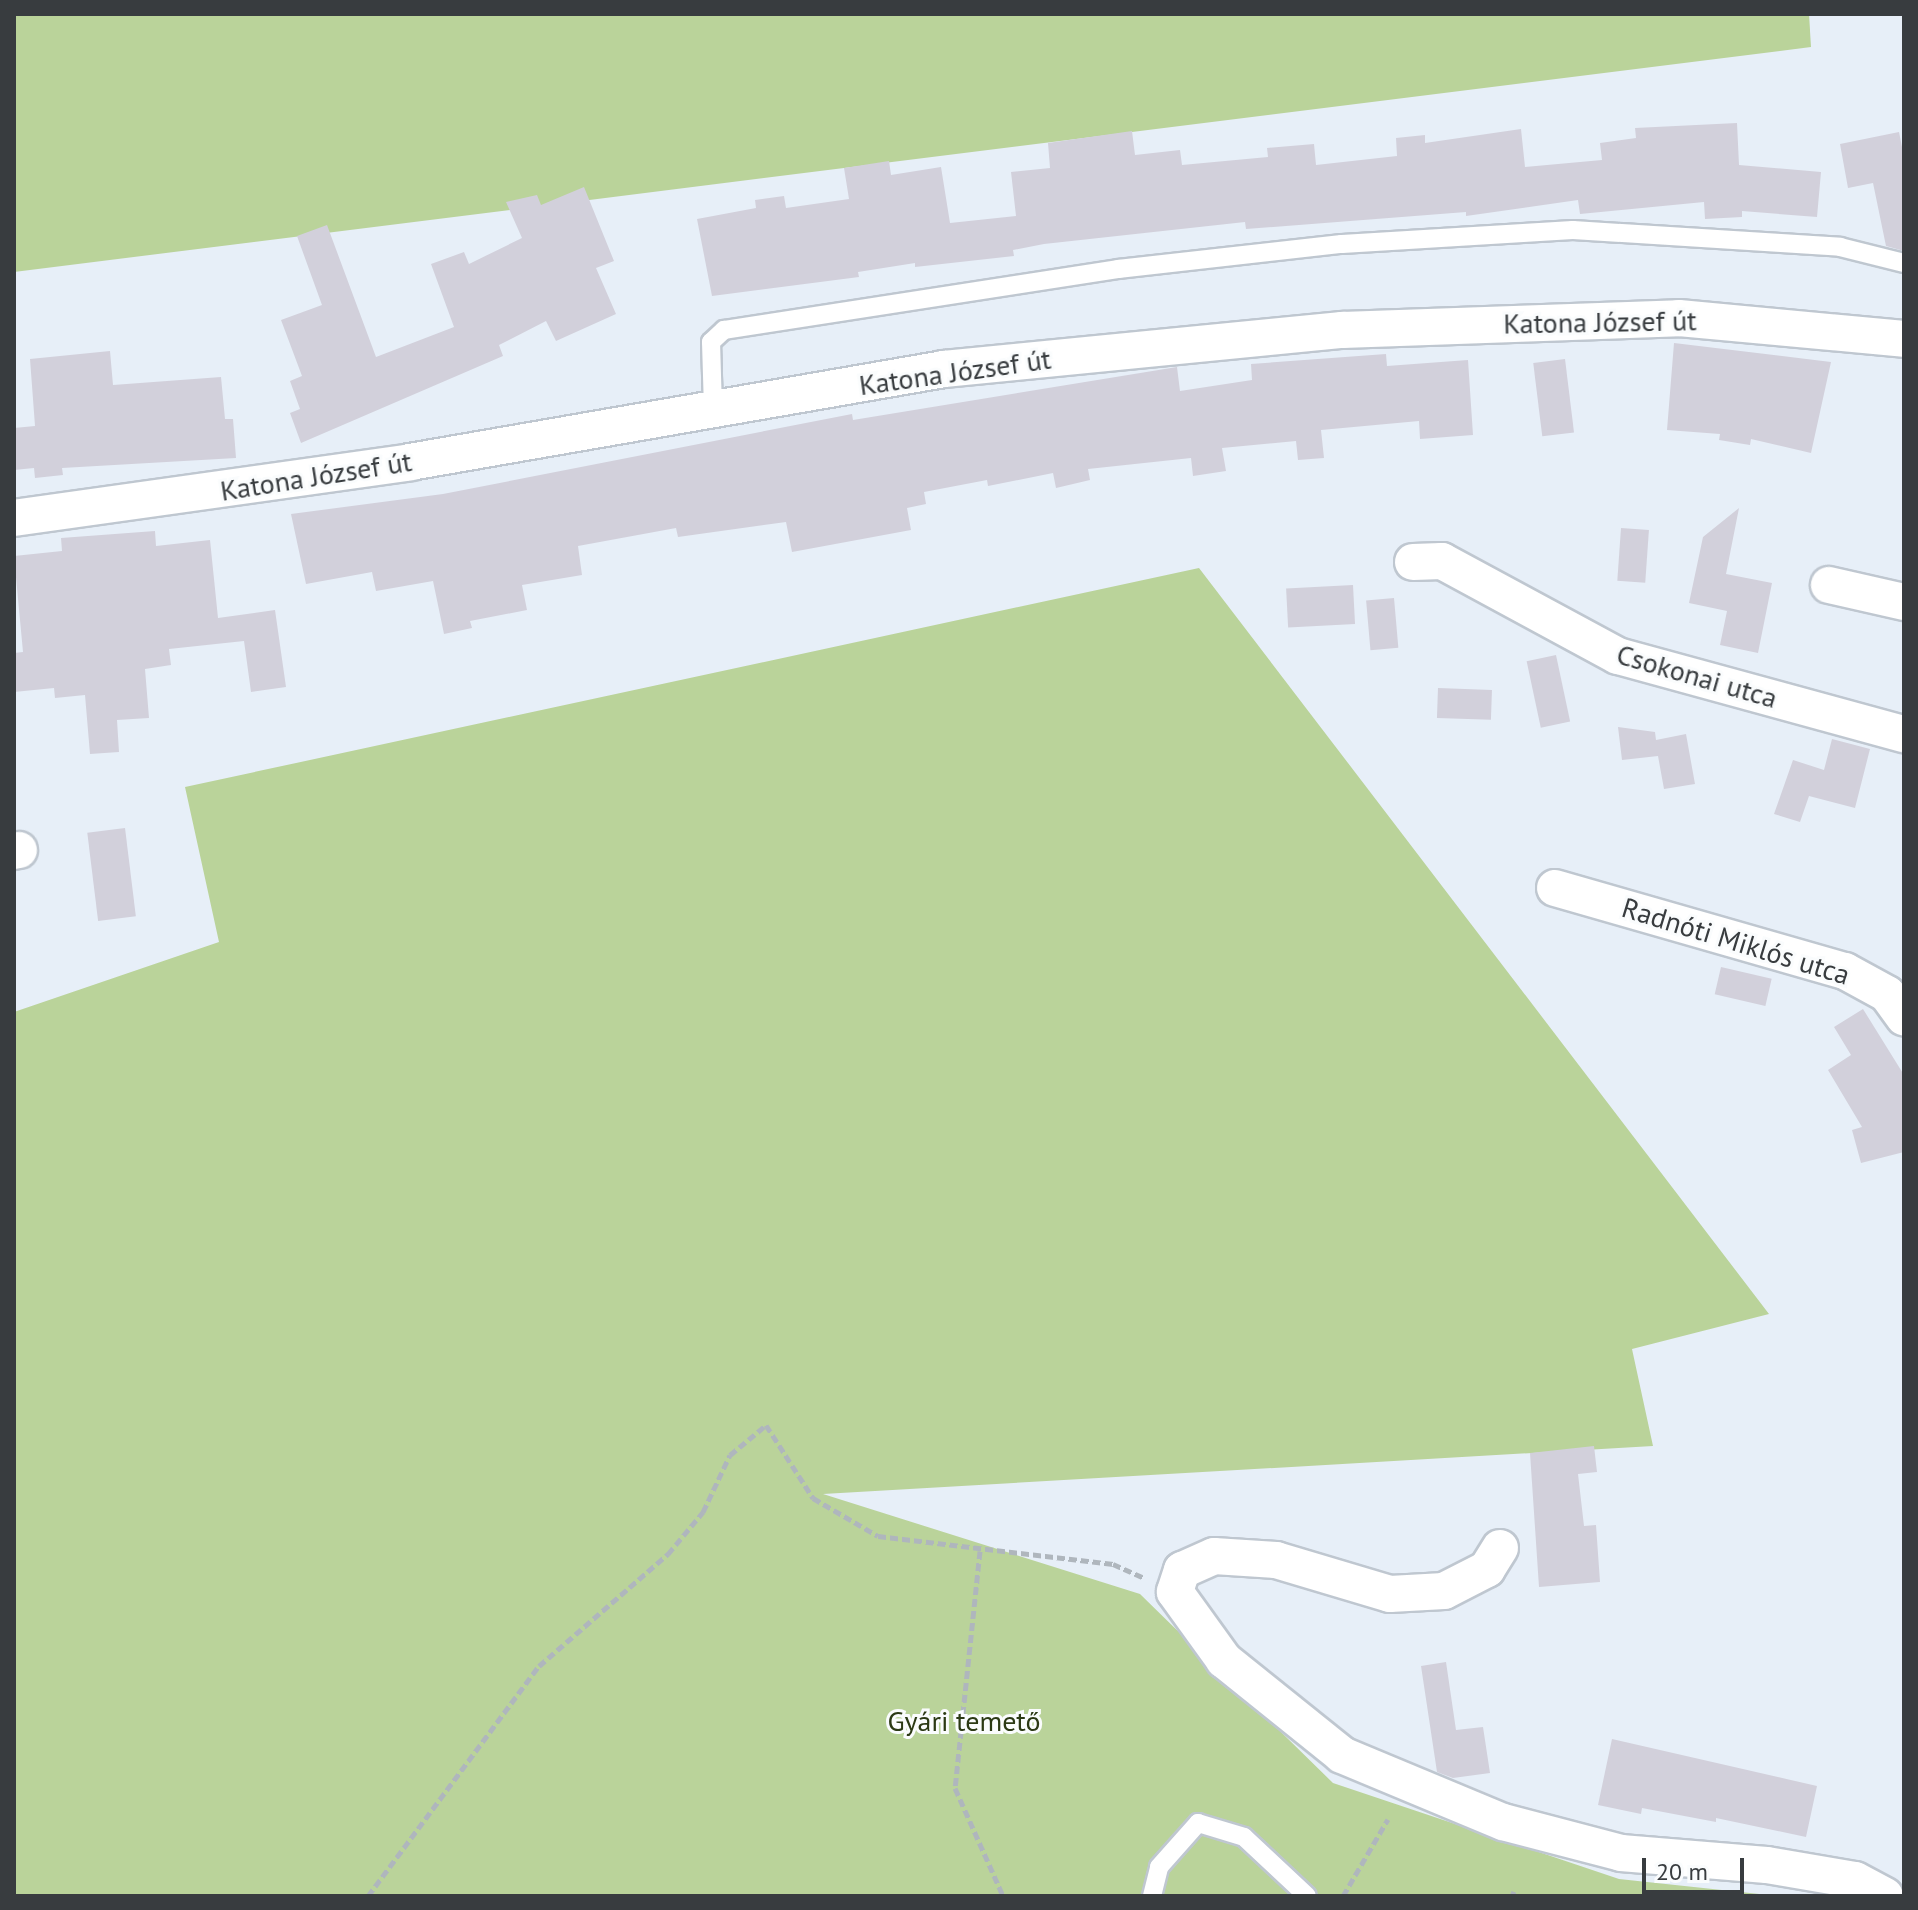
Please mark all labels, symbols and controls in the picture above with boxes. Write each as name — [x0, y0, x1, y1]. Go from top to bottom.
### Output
street label: Katona József út — [1503, 304, 1697, 340]
street label: Katona József út — [857, 342, 1053, 402]
street label: Katona József út — [218, 444, 414, 508]
street label: Csokonai utca — [1613, 637, 1781, 715]
street label: Radnóti Miklós utca — [1618, 890, 1854, 992]
park label: Gyári temető — [887, 1704, 1041, 1738]
scale bar — [1646, 1842, 1748, 1892]
text: 20 m — [1656, 1856, 1708, 1887]

